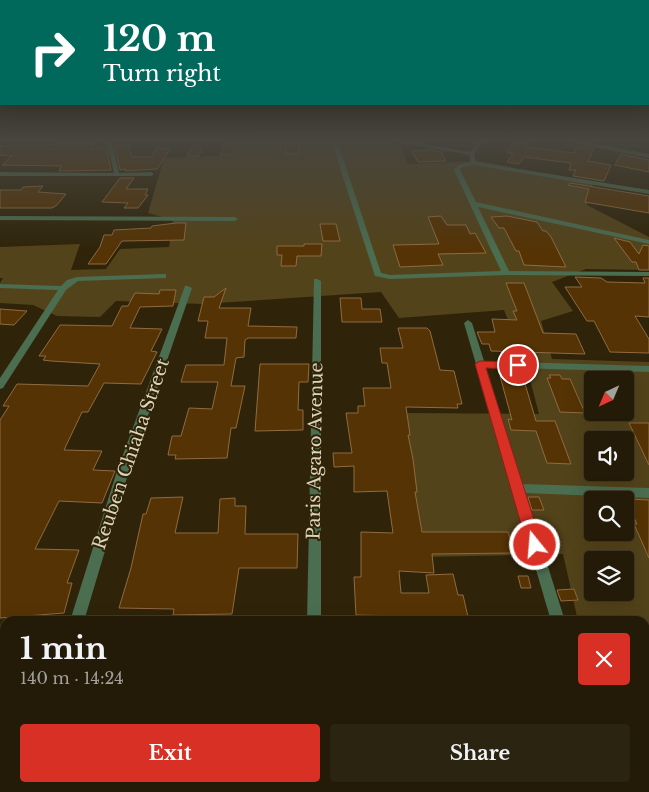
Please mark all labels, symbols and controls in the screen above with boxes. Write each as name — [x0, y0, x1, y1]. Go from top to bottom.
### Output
text: 120 m — [103, 17, 216, 60]
icon: right — [20, 20, 85, 85]
text: Turn right — [103, 60, 221, 87]
pin — [497, 344, 539, 386]
icon: arrive — [504, 351, 532, 379]
street label: Reuben Chiaha Street — [88, 355, 174, 552]
street label: Paris Agaro Avenue — [302, 362, 328, 540]
north arrow — [584, 371, 634, 421]
map controls — [584, 371, 634, 601]
button: sound — [584, 431, 634, 481]
button: search — [584, 491, 634, 541]
position arrow — [508, 518, 560, 570]
button: layers — [584, 551, 634, 601]
text: 1 min — [20, 630, 107, 667]
button: close — [578, 633, 630, 685]
text: 140 m · 14:24 — [20, 668, 124, 688]
button: Exit — [20, 724, 320, 782]
button: Share — [330, 724, 630, 782]

